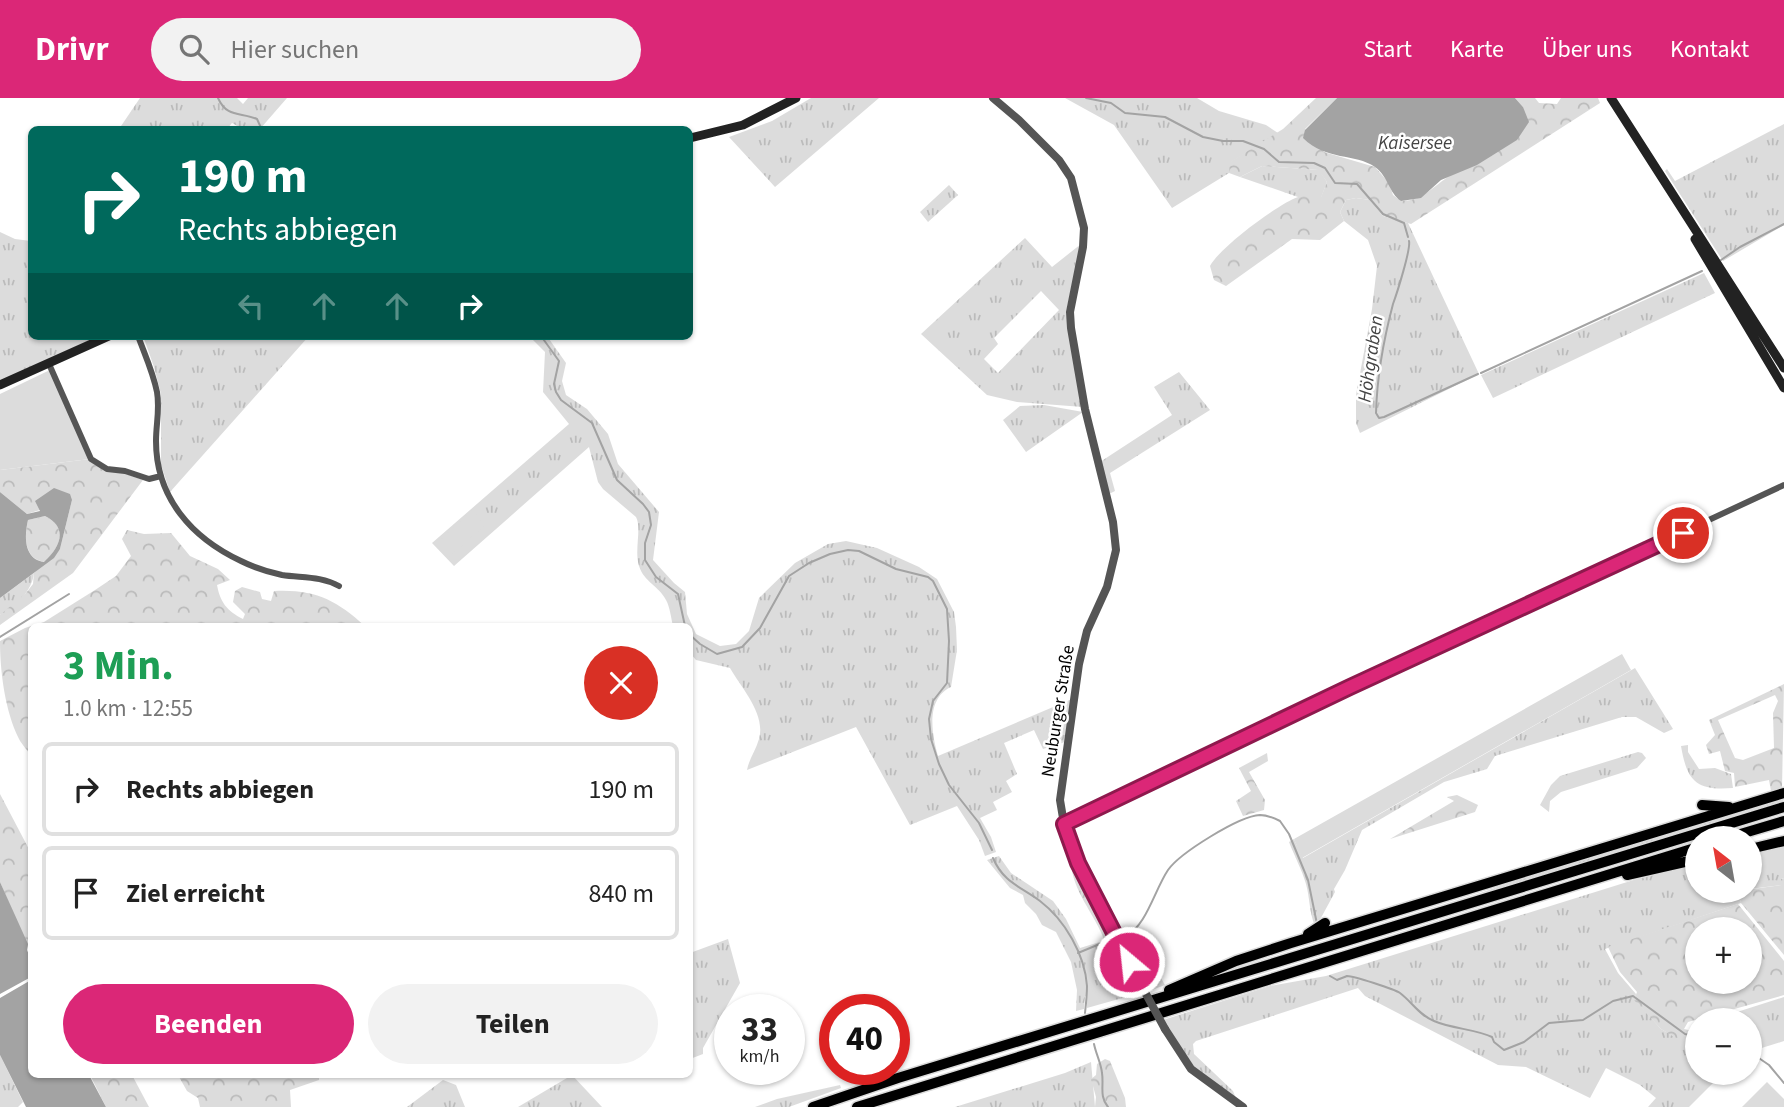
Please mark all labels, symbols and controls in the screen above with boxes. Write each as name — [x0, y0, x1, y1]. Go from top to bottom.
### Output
search box — [151, 18, 641, 81]
text: Drivr — [35, 26, 109, 73]
icon: search — [175, 30, 213, 68]
text: Hier suchen — [231, 31, 359, 68]
text: Start — [1364, 32, 1412, 67]
text: Karte — [1450, 32, 1504, 67]
text: Über uns — [1542, 32, 1632, 67]
text: Kontakt — [1670, 32, 1749, 67]
water label: Kaisersee — [1378, 130, 1452, 157]
text: 190 m — [178, 142, 307, 212]
icon: right — [63, 154, 154, 245]
text: Rechts abbiegen — [178, 207, 398, 253]
icon: left — [232, 287, 270, 325]
icon: ahead — [305, 287, 343, 325]
icon: ahead — [378, 287, 416, 325]
icon: right — [451, 287, 489, 325]
water label: Höhgraben — [1352, 314, 1390, 404]
pin — [1653, 503, 1713, 563]
icon: arrive — [1664, 514, 1702, 552]
text: 3 Min. — [63, 636, 174, 696]
street label: Neuburger Straße — [1035, 643, 1081, 779]
button: close — [584, 646, 658, 720]
text: 1.0 km · 12:55 — [63, 692, 193, 725]
icon: right — [67, 770, 105, 808]
text: Rechts abbiegen — [126, 771, 314, 808]
text: 190 m — [588, 771, 654, 808]
north arrow — [1685, 826, 1762, 903]
map controls — [1685, 826, 1762, 1085]
icon: arrive — [67, 874, 105, 912]
text: Ziel erreicht — [126, 875, 265, 912]
text: 840 m — [588, 875, 654, 912]
button: + — [1685, 917, 1762, 994]
position arrow — [1092, 925, 1166, 999]
button: Beenden — [63, 984, 354, 1064]
button: Teilen — [368, 984, 658, 1064]
speed limit sign: 40 — [819, 994, 910, 1085]
text: 33 — [741, 1005, 778, 1055]
button: − — [1685, 1008, 1762, 1085]
text: km/h — [740, 1044, 779, 1069]

